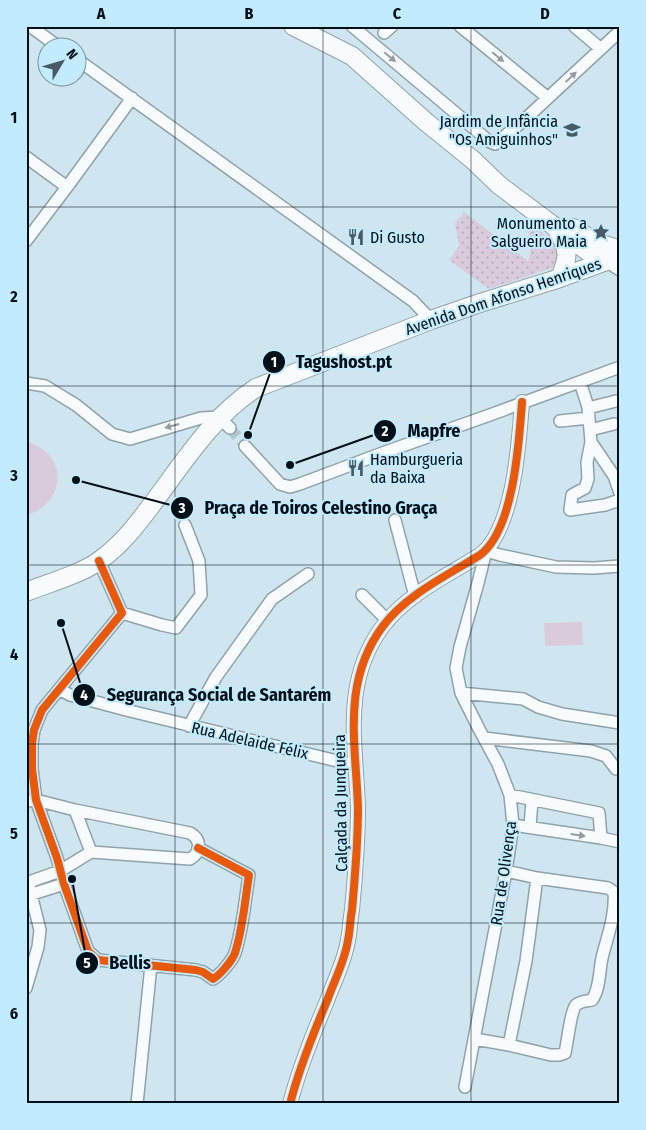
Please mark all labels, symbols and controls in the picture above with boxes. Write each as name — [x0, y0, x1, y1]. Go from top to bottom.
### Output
text: A — [96, 4, 106, 23]
text: B — [245, 4, 254, 23]
text: C — [393, 4, 402, 23]
text: D — [540, 4, 550, 23]
north arrow — [38, 38, 88, 88]
text: N — [63, 46, 81, 63]
one-way arrow — [383, 52, 396, 63]
one-way arrow — [491, 52, 504, 63]
one-way arrow — [564, 71, 576, 83]
text: 1 — [11, 108, 17, 127]
place label: Jardim de Infância "Os Amiguinhos" — [440, 112, 558, 149]
school or university icon: Jardim de Infância "Os Amiguinhos" — [562, 120, 582, 140]
place label: Monumento a Salgueiro Maia — [491, 214, 587, 251]
place icon: Monumento a Salgueiro Maia — [591, 222, 611, 242]
restaurant icon: Di Gusto — [346, 227, 366, 247]
place label: Di Gusto — [370, 228, 425, 247]
street label: Avenida Dom Afonso Henriques — [403, 254, 604, 339]
text: 2 — [9, 287, 18, 306]
callout: Tagushost.pt — [261, 345, 402, 378]
text: Tagushost.pt — [296, 351, 393, 373]
text: 1 — [271, 353, 277, 371]
callout: Mapfre — [373, 414, 471, 447]
text: Mapfre — [408, 420, 460, 442]
text: 2 — [381, 422, 389, 440]
one-way arrow — [164, 423, 179, 431]
place label: Hamburgueria da Baixa — [370, 450, 463, 487]
restaurant icon: Hamburgueria da Baixa — [346, 458, 366, 478]
text: 3 — [9, 466, 18, 485]
callout: Praça de Toiros Celestino Graça — [170, 492, 448, 525]
text: Praça de Toiros Celestino Graça — [205, 497, 438, 519]
text: 3 — [177, 499, 186, 517]
text: 4 — [10, 645, 18, 664]
callout: Segurança Social de Santarém — [71, 679, 341, 712]
text: Segurança Social de Santarém — [107, 684, 331, 706]
text: 4 — [80, 686, 88, 704]
street label: Rua Adelaide Félix — [190, 718, 310, 763]
street label: Calçada da Junqueira — [330, 734, 351, 872]
street label: Rua de Olivença — [487, 820, 520, 926]
text: 5 — [10, 824, 18, 843]
one-way arrow — [570, 831, 586, 839]
callout: Bellis — [74, 947, 161, 980]
text: Bellis — [109, 952, 151, 974]
text: 5 — [83, 954, 91, 972]
text: 6 — [10, 1004, 18, 1023]

